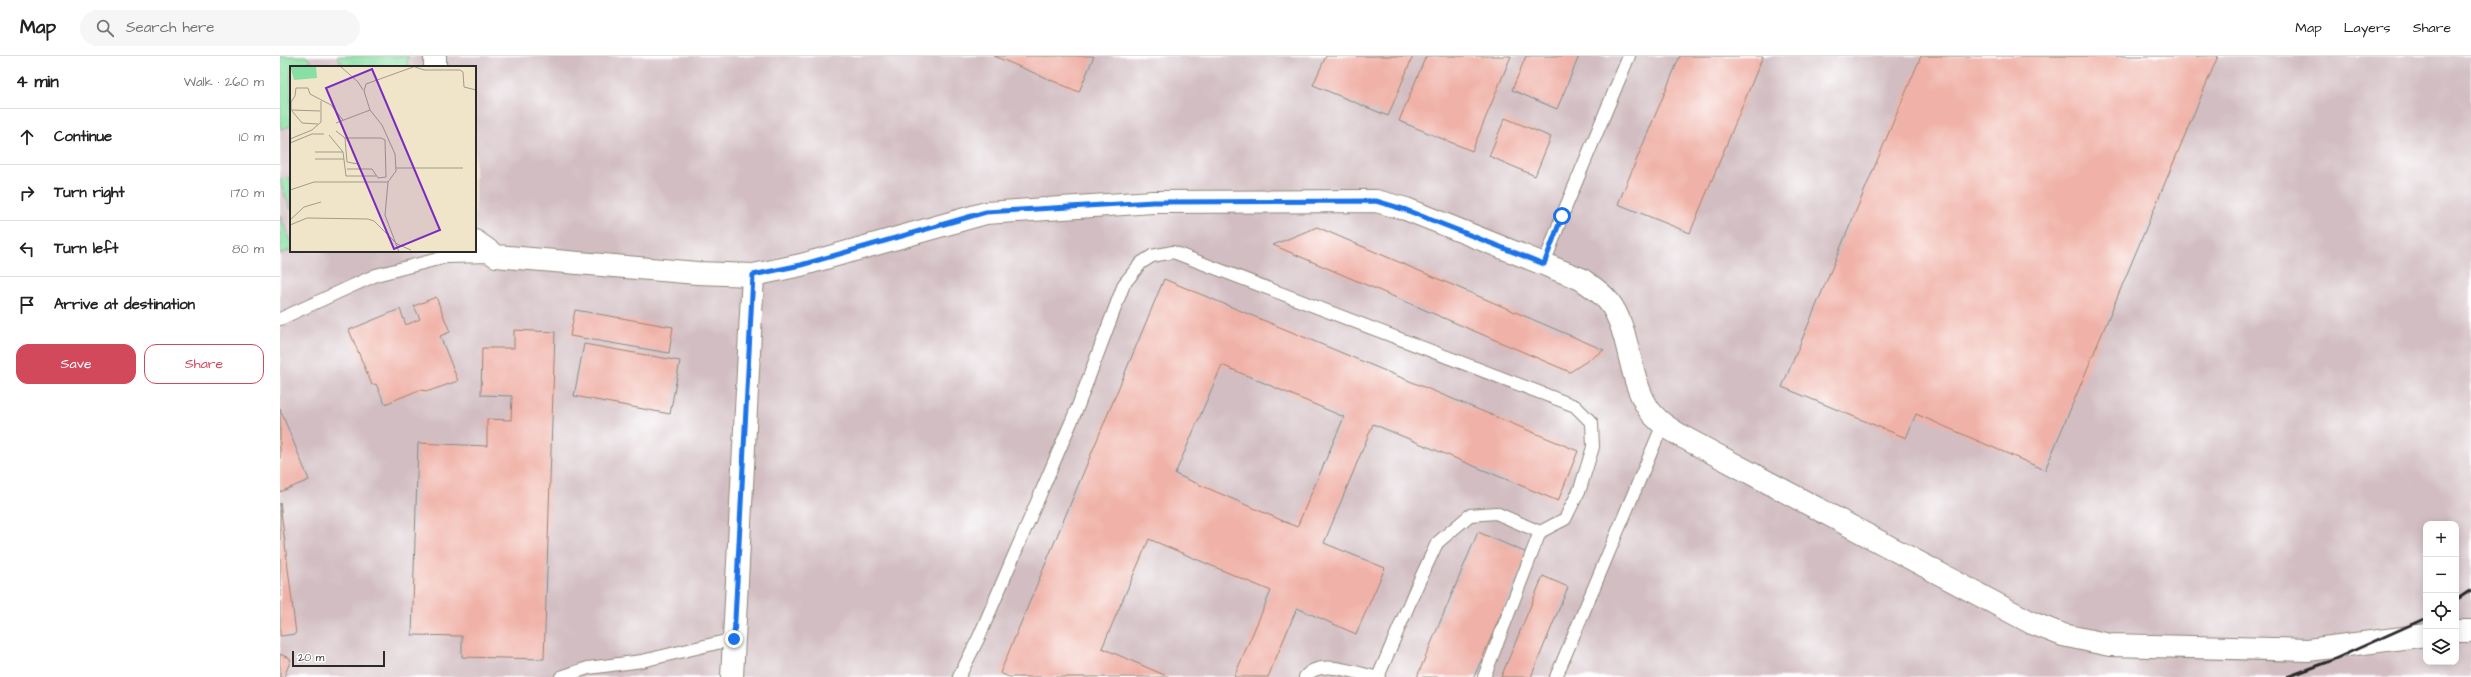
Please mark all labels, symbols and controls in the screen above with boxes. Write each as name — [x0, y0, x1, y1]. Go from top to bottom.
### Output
search box — [80, 10, 360, 46]
text: Map — [20, 14, 56, 41]
icon: search — [94, 17, 116, 39]
text: Search here — [126, 17, 215, 38]
text: Map — [2295, 18, 2322, 38]
text: Layers — [2344, 18, 2391, 38]
text: Share — [2413, 18, 2451, 38]
inset map — [290, 66, 476, 252]
text: 4 min — [16, 70, 59, 94]
text: Walk · 260 m — [184, 73, 264, 91]
icon: ahead — [16, 126, 38, 148]
text: Continue — [54, 126, 112, 147]
text: 10 m — [239, 128, 264, 146]
icon: right — [16, 182, 38, 204]
text: Turn right — [54, 182, 125, 203]
text: 170 m — [231, 184, 264, 202]
route start — [1553, 207, 1571, 225]
icon: left — [16, 238, 38, 260]
text: Turn left — [54, 238, 118, 259]
text: 80 m — [232, 240, 264, 258]
icon: arrive — [16, 294, 38, 316]
text: Arrive at destination — [54, 294, 195, 315]
button: Save — [16, 344, 136, 384]
button: Share — [144, 344, 264, 384]
map controls — [2423, 521, 2459, 665]
button: + — [2423, 521, 2459, 557]
button: − — [2423, 557, 2459, 593]
button: locate — [2423, 593, 2459, 629]
button: layers — [2423, 629, 2459, 665]
route end — [725, 630, 743, 648]
scale bar — [292, 649, 385, 668]
text: 20 m — [298, 650, 324, 665]

